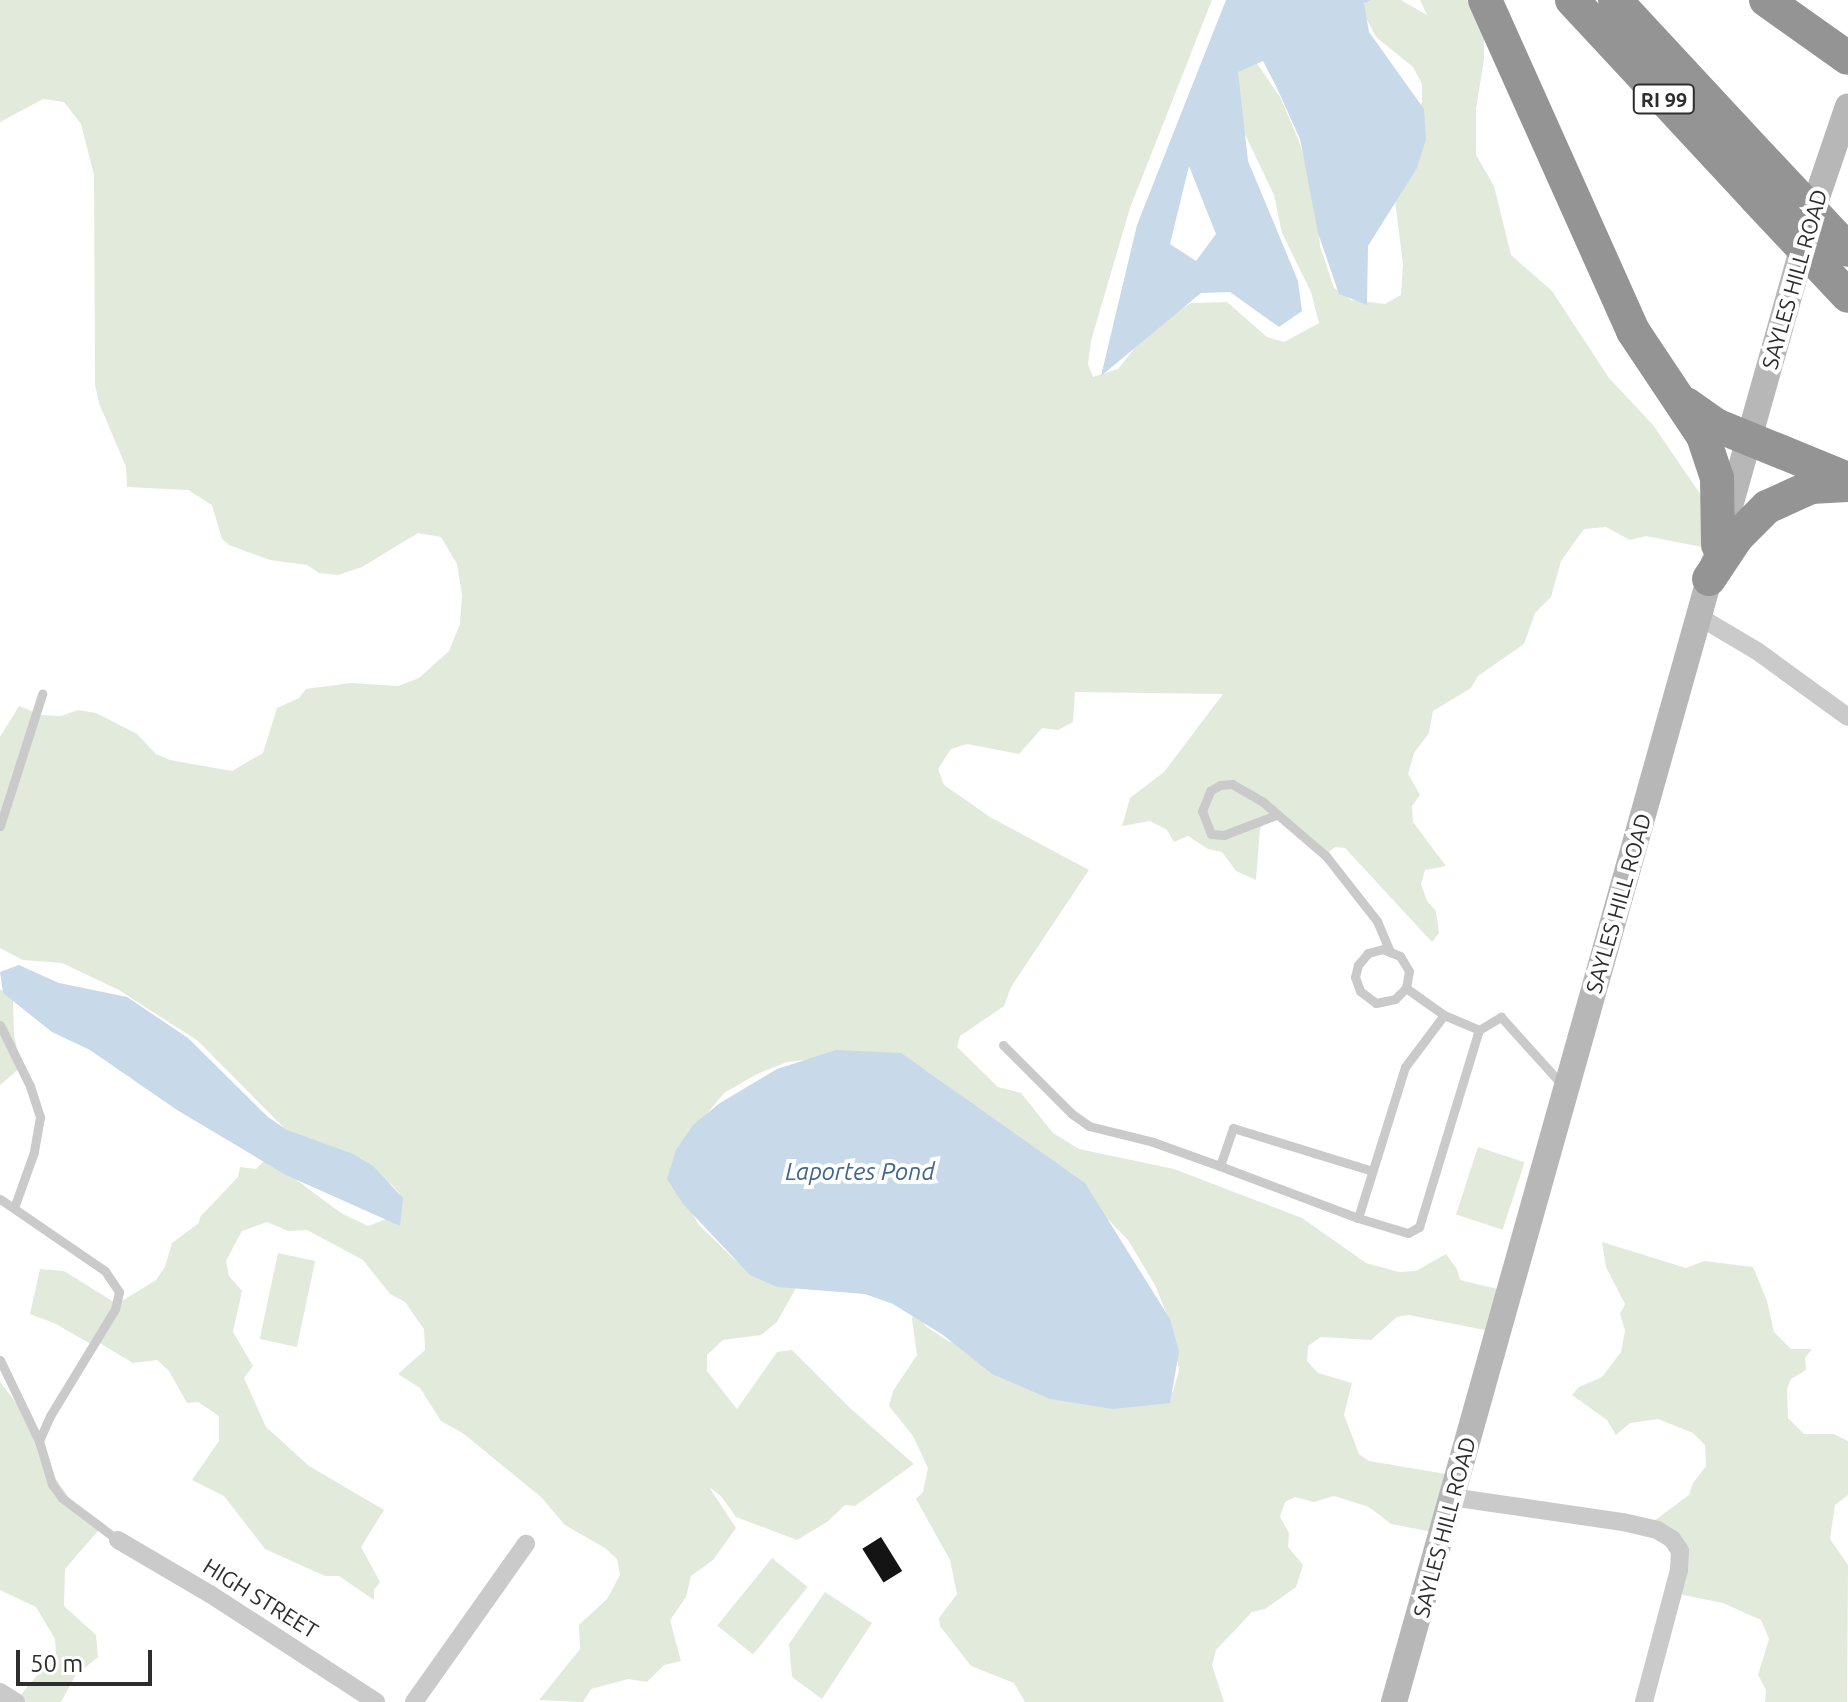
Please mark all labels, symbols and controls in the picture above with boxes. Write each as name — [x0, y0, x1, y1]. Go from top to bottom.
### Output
road number: RI 99 — [1632, 83, 1696, 115]
street label: SAYLES HILL ROAD — [1756, 186, 1832, 372]
street label: SAYLES HILL ROAD — [1580, 810, 1656, 996]
water label: Laportes Pond — [785, 1158, 935, 1186]
street label: SAYLES HILL ROAD — [1407, 1434, 1481, 1620]
street label: HIGH STREET — [199, 1552, 323, 1644]
scale bar — [20, 1634, 156, 1684]
text: 50 m — [30, 1650, 83, 1677]

